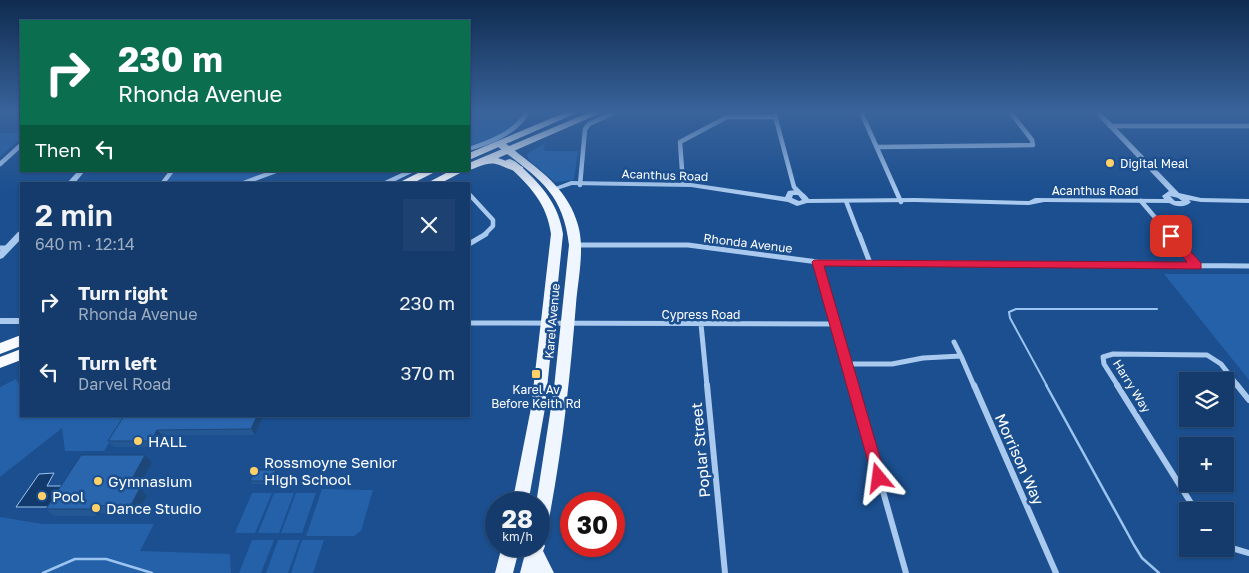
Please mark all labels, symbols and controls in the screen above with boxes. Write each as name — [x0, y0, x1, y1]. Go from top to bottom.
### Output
text: 230 m — [118, 38, 223, 80]
icon: right — [35, 40, 100, 105]
text: Rhonda Avenue — [118, 80, 282, 107]
icon: left — [91, 135, 119, 163]
text: Then — [35, 138, 81, 161]
place label: Digital Meal — [1120, 156, 1189, 171]
marker: Digital Meal — [1104, 157, 1116, 169]
street label: Acanthus Road — [621, 166, 709, 184]
street label: Acanthus Road — [1052, 183, 1138, 198]
text: 2 min — [35, 197, 113, 233]
button: close — [403, 199, 455, 251]
pin — [1150, 215, 1192, 257]
icon: arrive — [1157, 222, 1185, 250]
street label: Rhonda Avenue — [703, 230, 793, 256]
text: 640 m · 12:14 — [35, 234, 135, 254]
text: Turn right — [78, 281, 168, 304]
street label: Karel Avenue — [541, 283, 563, 359]
icon: right — [35, 288, 63, 316]
text: 230 m — [400, 291, 455, 314]
text: Rhonda Avenue — [78, 304, 198, 324]
street label: Cypress Road — [662, 307, 740, 322]
text: Turn left — [78, 351, 157, 374]
street label: Harry Way — [1110, 357, 1154, 416]
icon: left — [35, 358, 63, 386]
text: 370 m — [400, 361, 455, 384]
marker: Karel Av Before Keith Rd — [530, 368, 542, 380]
map controls — [1179, 372, 1234, 557]
button: layers — [1179, 372, 1234, 427]
text: Darvel Road — [78, 374, 171, 394]
place label: Karel Av Before Keith Rd — [491, 382, 581, 411]
street label: Poplar Street — [687, 402, 713, 498]
street label: Morrison Way — [992, 411, 1048, 508]
place label: HALL — [148, 432, 187, 450]
marker: HALL — [132, 435, 144, 447]
button: + — [1179, 437, 1234, 492]
position arrow — [852, 451, 904, 503]
place label: Rossmoyne Senior High School — [264, 453, 398, 488]
marker: Rossmoyne Senior High School — [248, 465, 260, 477]
place label: Gymnasium — [108, 472, 192, 490]
marker: Gymnasium — [92, 475, 104, 487]
place label: Pool — [52, 487, 85, 505]
marker: Pool — [36, 490, 48, 502]
speed limit sign: 30 — [560, 492, 625, 557]
place label: Dance Studio — [106, 499, 201, 517]
marker: Dance Studio — [90, 502, 102, 514]
button: − — [1179, 502, 1234, 557]
text: 28 — [502, 503, 533, 534]
text: km/h — [502, 529, 533, 544]

